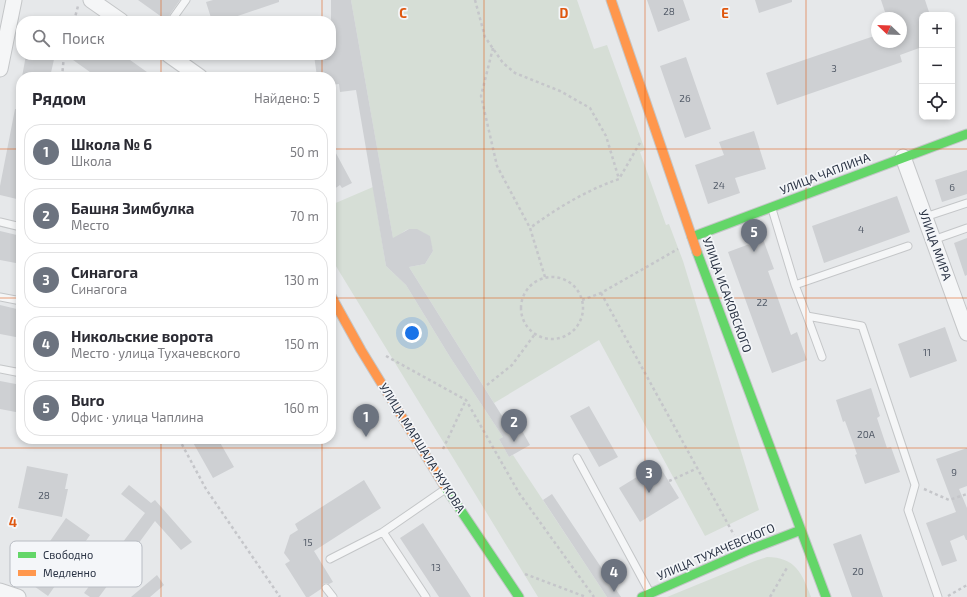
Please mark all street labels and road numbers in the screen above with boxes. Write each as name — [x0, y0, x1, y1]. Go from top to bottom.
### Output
street label: УЛИЦА ЧАПЛИНА — [778, 149, 872, 197]
street label: УЛИЦА МИРА — [917, 207, 955, 282]
street label: УЛИЦА ИСАКОВСКОГО — [701, 235, 755, 354]
street label: УЛИЦА МАРШАЛА ЖУКОВА — [377, 380, 469, 515]
street label: УЛИЦА ТУХАЧЕВСКОГО — [655, 520, 777, 582]

